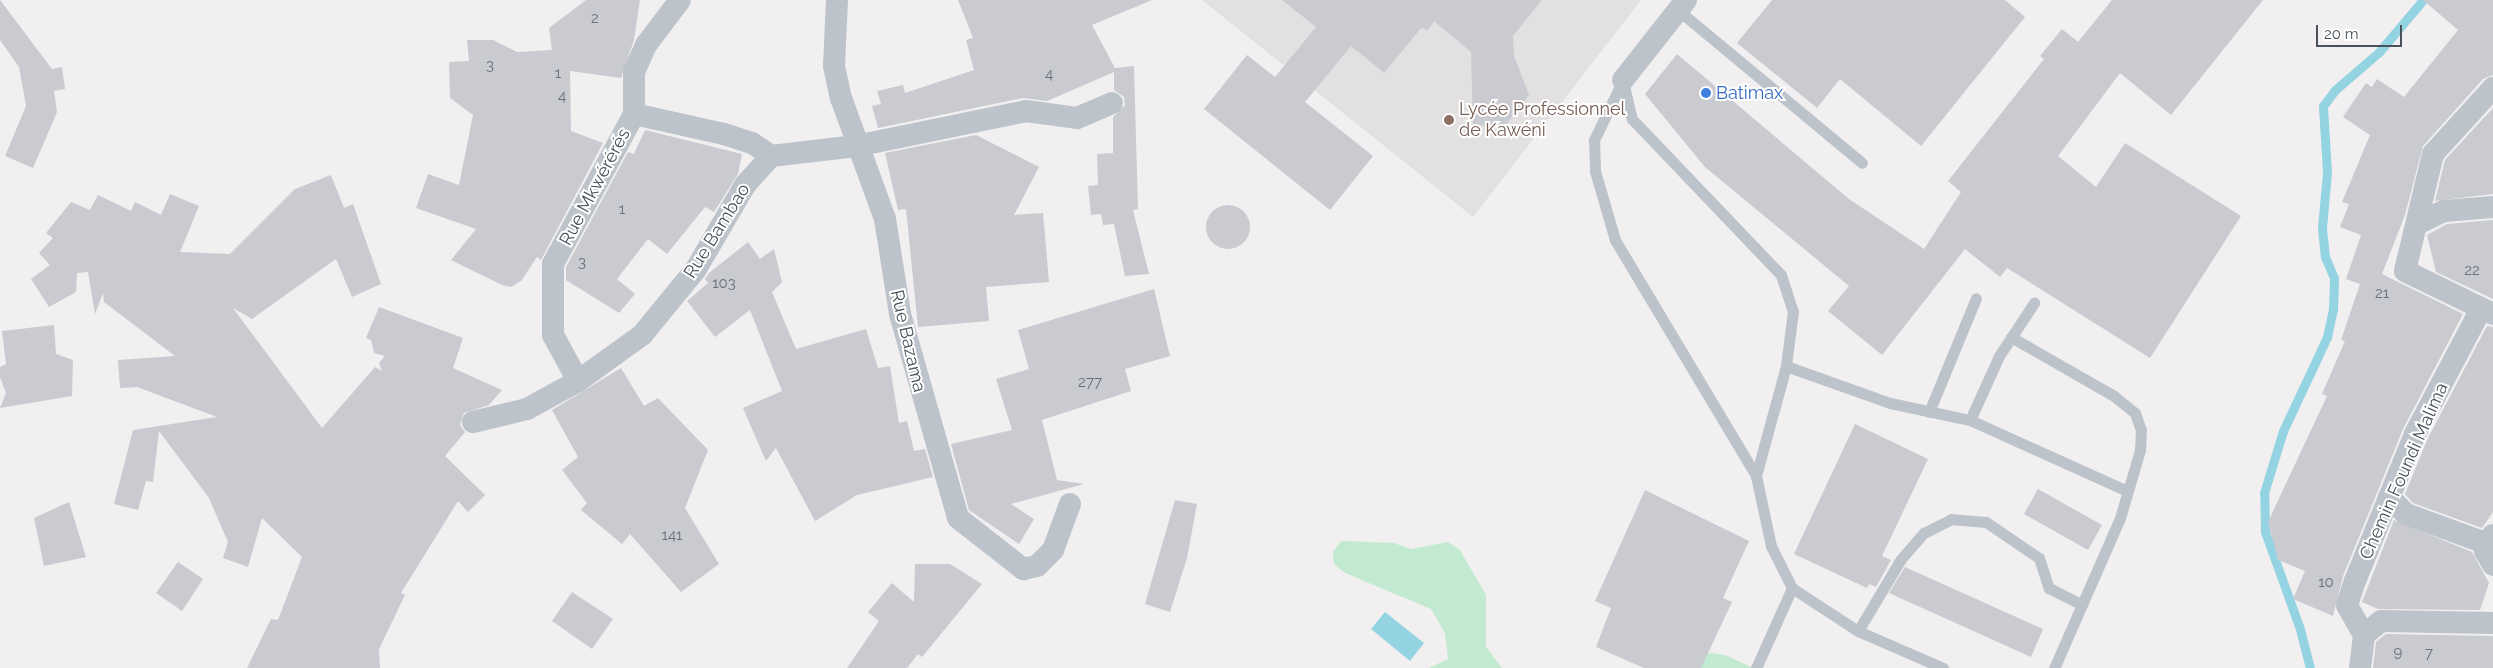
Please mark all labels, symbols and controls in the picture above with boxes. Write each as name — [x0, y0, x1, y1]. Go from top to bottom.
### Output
house number: 2 — [591, 10, 599, 28]
scale bar — [2318, 15, 2404, 47]
text: 20 m — [2324, 25, 2359, 43]
house number: 3 — [486, 57, 494, 75]
house number: 1 — [555, 65, 561, 83]
house number: 4 — [1045, 66, 1053, 84]
place label: Batimax — [1716, 82, 1783, 104]
marker: Batimax — [1700, 87, 1712, 99]
house number: 4 — [558, 88, 566, 106]
place label: Lycée Professionnel de Kawéni — [1459, 99, 1625, 142]
marker: Lycée Professionnel de Kawéni — [1443, 114, 1455, 126]
street label: Rue Mkwérérés — [555, 125, 635, 249]
street label: Rue Bambao — [679, 180, 755, 282]
house number: 1 — [619, 201, 625, 219]
house number: 3 — [578, 254, 586, 272]
house number: 22 — [2464, 262, 2480, 280]
house number: 103 — [712, 275, 736, 293]
house number: 21 — [2375, 285, 2389, 303]
street label: Rue Bazama — [886, 288, 930, 394]
house number: 277 — [1078, 374, 1102, 392]
street label: Chemin Foundi Malima — [2355, 379, 2453, 563]
house number: 141 — [661, 527, 683, 545]
house number: 10 — [2318, 574, 2334, 592]
house number: 9 — [2394, 644, 2402, 662]
house number: 7 — [2425, 645, 2433, 663]

